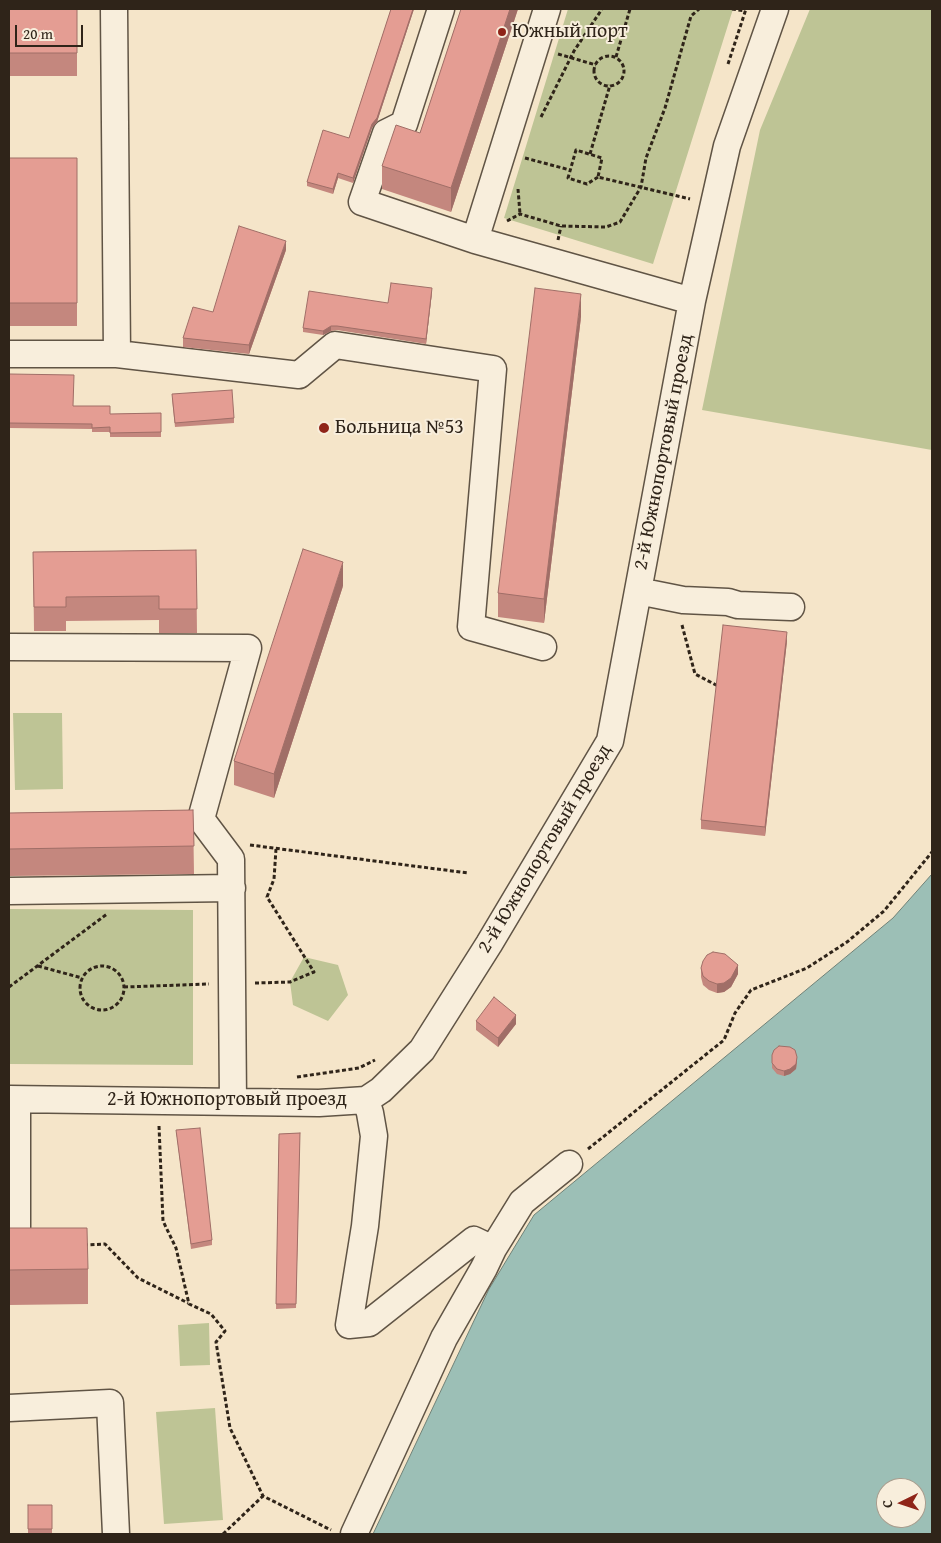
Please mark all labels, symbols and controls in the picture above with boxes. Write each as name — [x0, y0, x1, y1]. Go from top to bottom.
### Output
scale bar — [18, 15, 85, 47]
place label: Южный порт — [512, 20, 628, 44]
text: 20 m — [23, 23, 53, 44]
marker: Южный порт — [496, 26, 508, 38]
street label: 2-й Южнопортовый проезд — [629, 332, 699, 572]
place label: Больница №53 — [335, 416, 464, 440]
marker: Больница №53 — [317, 421, 331, 435]
street label: 2-й Южнопортовый проезд — [473, 740, 617, 958]
street label: 2-й Южнопортовый проезд — [107, 1088, 347, 1112]
north arrow — [876, 1478, 926, 1528]
text: С — [877, 1499, 897, 1509]

